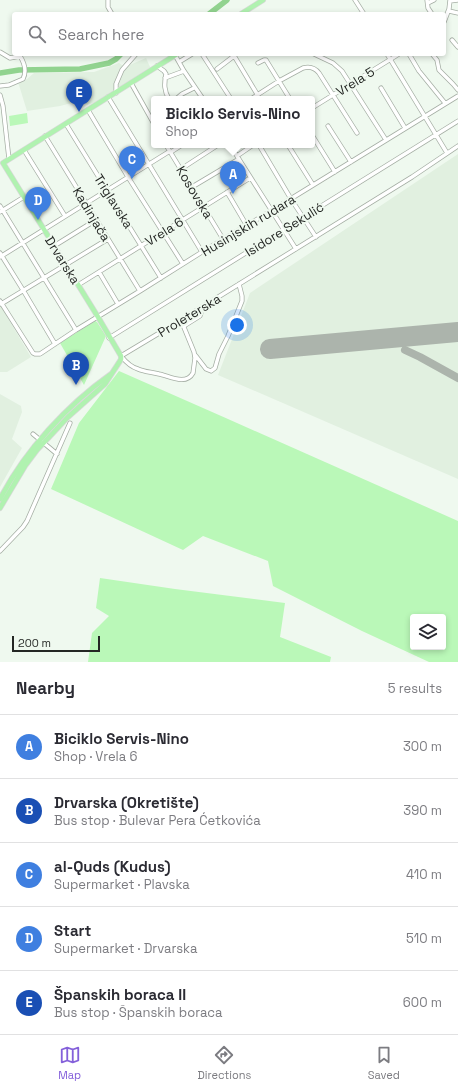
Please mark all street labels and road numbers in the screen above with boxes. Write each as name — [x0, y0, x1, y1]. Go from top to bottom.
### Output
street label: Vrela 5 — [333, 63, 378, 100]
street label: Kosovska — [172, 163, 217, 222]
street label: Triglavska — [90, 171, 137, 232]
street label: Kadinjača — [69, 184, 115, 245]
street label: Husinjskih rudara — [198, 190, 299, 260]
street label: Isidore Sekulić — [242, 198, 327, 260]
street label: Vrela 6 — [142, 213, 187, 250]
street label: Drvarska — [41, 233, 84, 288]
street label: Proleterska — [155, 290, 224, 341]

